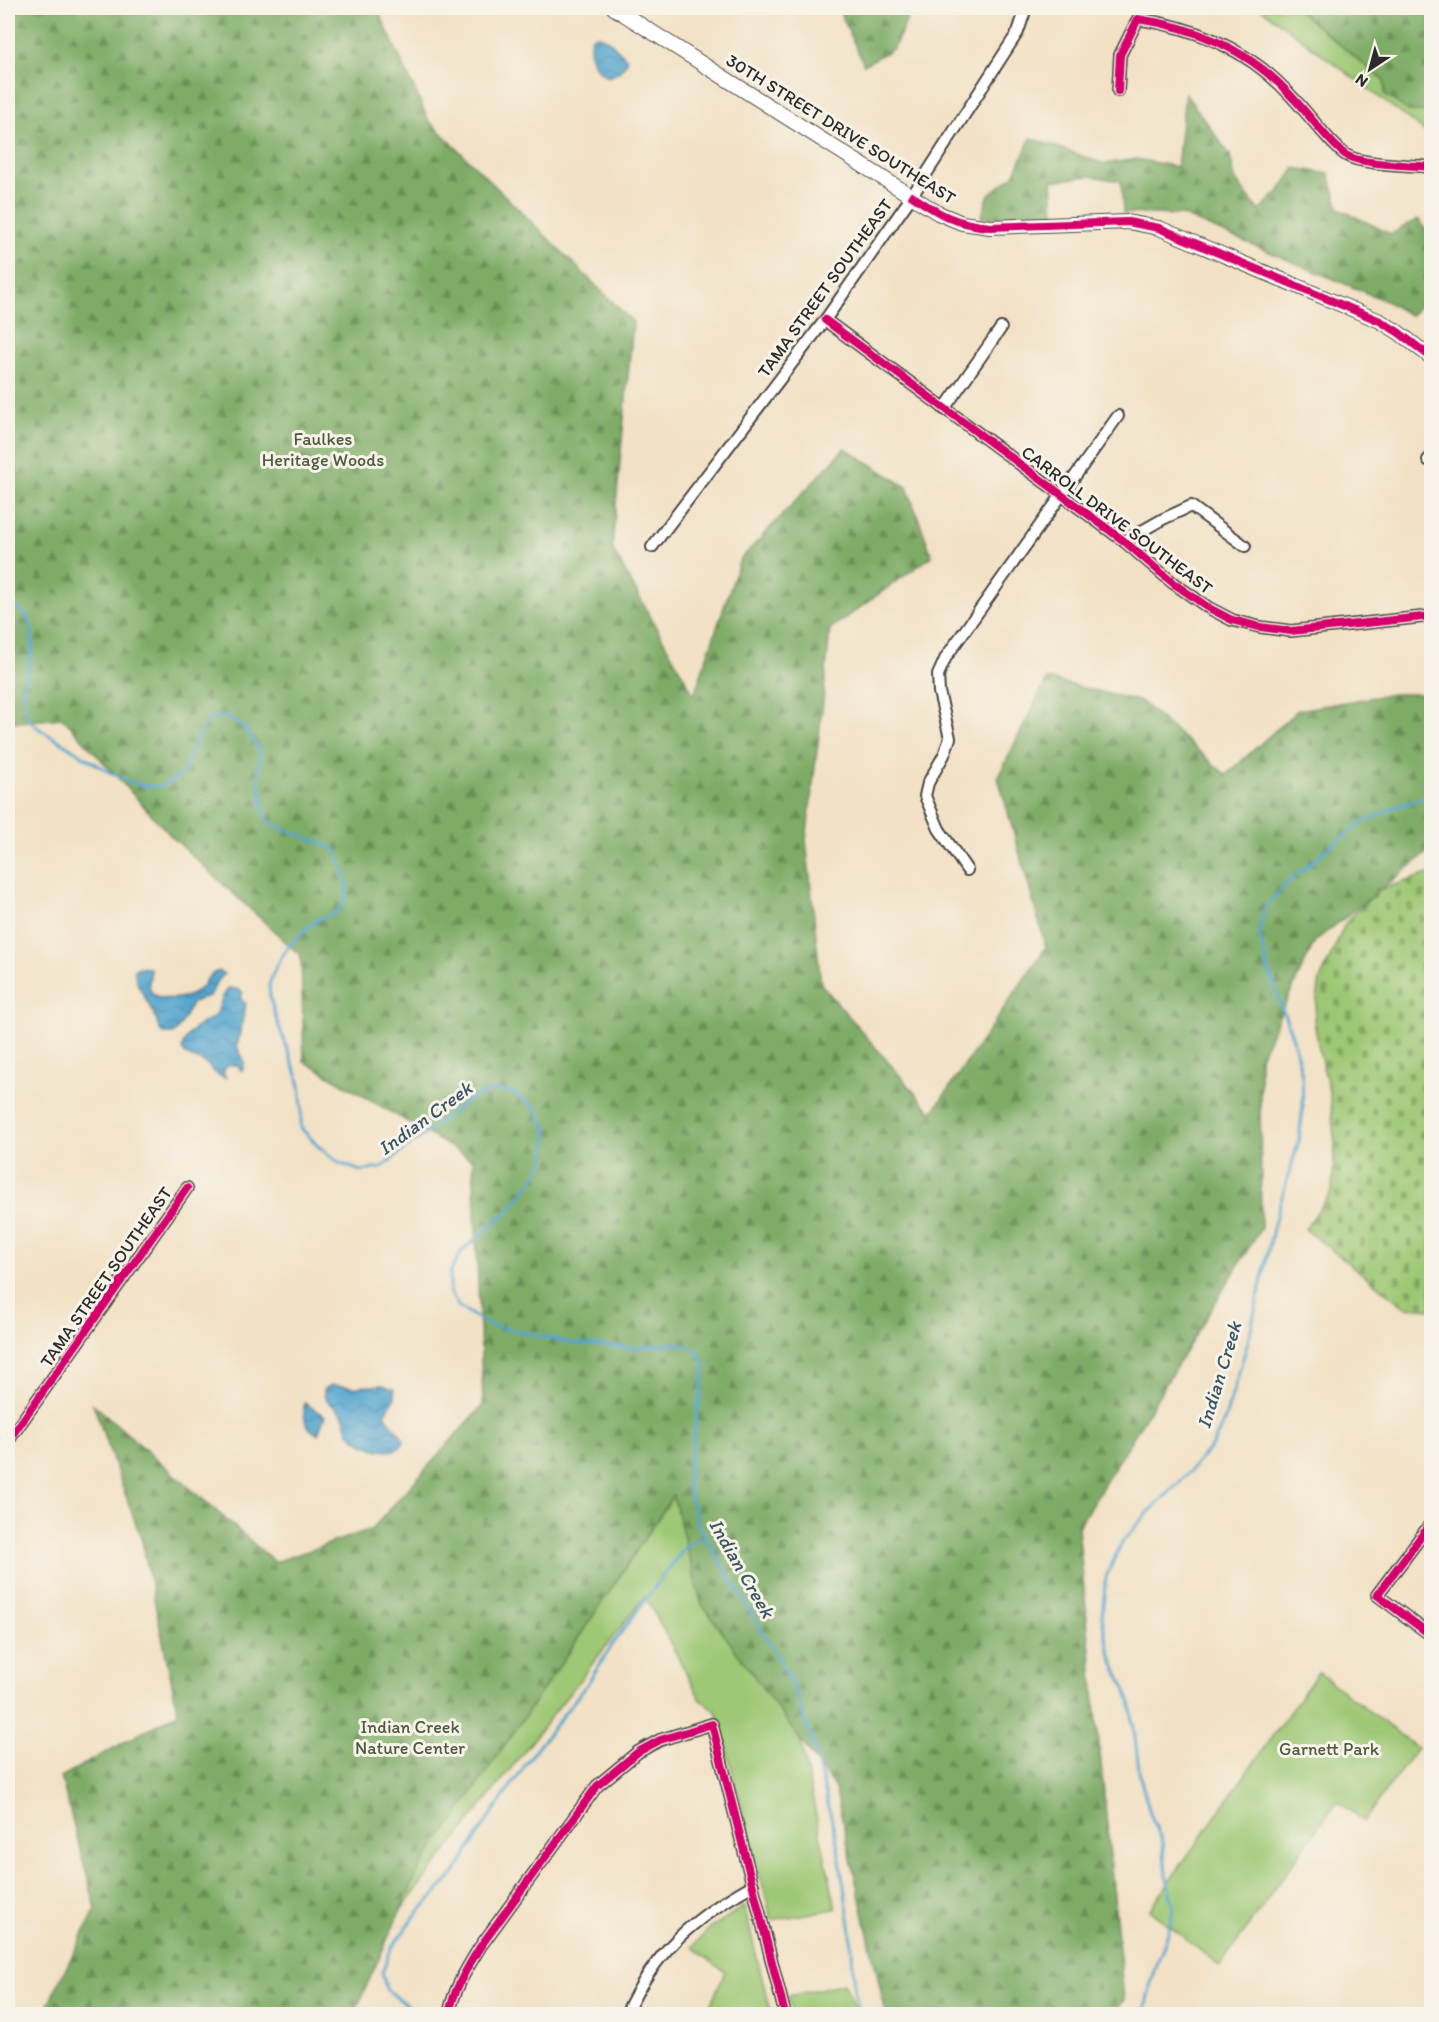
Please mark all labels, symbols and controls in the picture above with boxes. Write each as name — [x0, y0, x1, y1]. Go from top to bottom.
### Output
north arrow — [1340, 39, 1400, 99]
street label: 30TH STREET DRIVE SOUTHEAST — [722, 49, 960, 209]
text: N — [1352, 70, 1371, 92]
street label: TAMA STREET SOUTHEAST — [753, 194, 897, 382]
park label: Faulkes Heritage Woods — [262, 428, 384, 471]
street label: CARROLL DRIVE SOUTHEAST — [1017, 441, 1217, 599]
water label: Indian Creek — [373, 1075, 478, 1160]
street label: TAMA STREET SOUTHEAST — [35, 1182, 177, 1372]
water label: Indian Creek — [1191, 1317, 1247, 1431]
water label: Indian Creek — [704, 1514, 781, 1623]
park label: Indian Creek Nature Center — [355, 1716, 465, 1759]
park label: Garnett Park — [1279, 1738, 1380, 1760]

